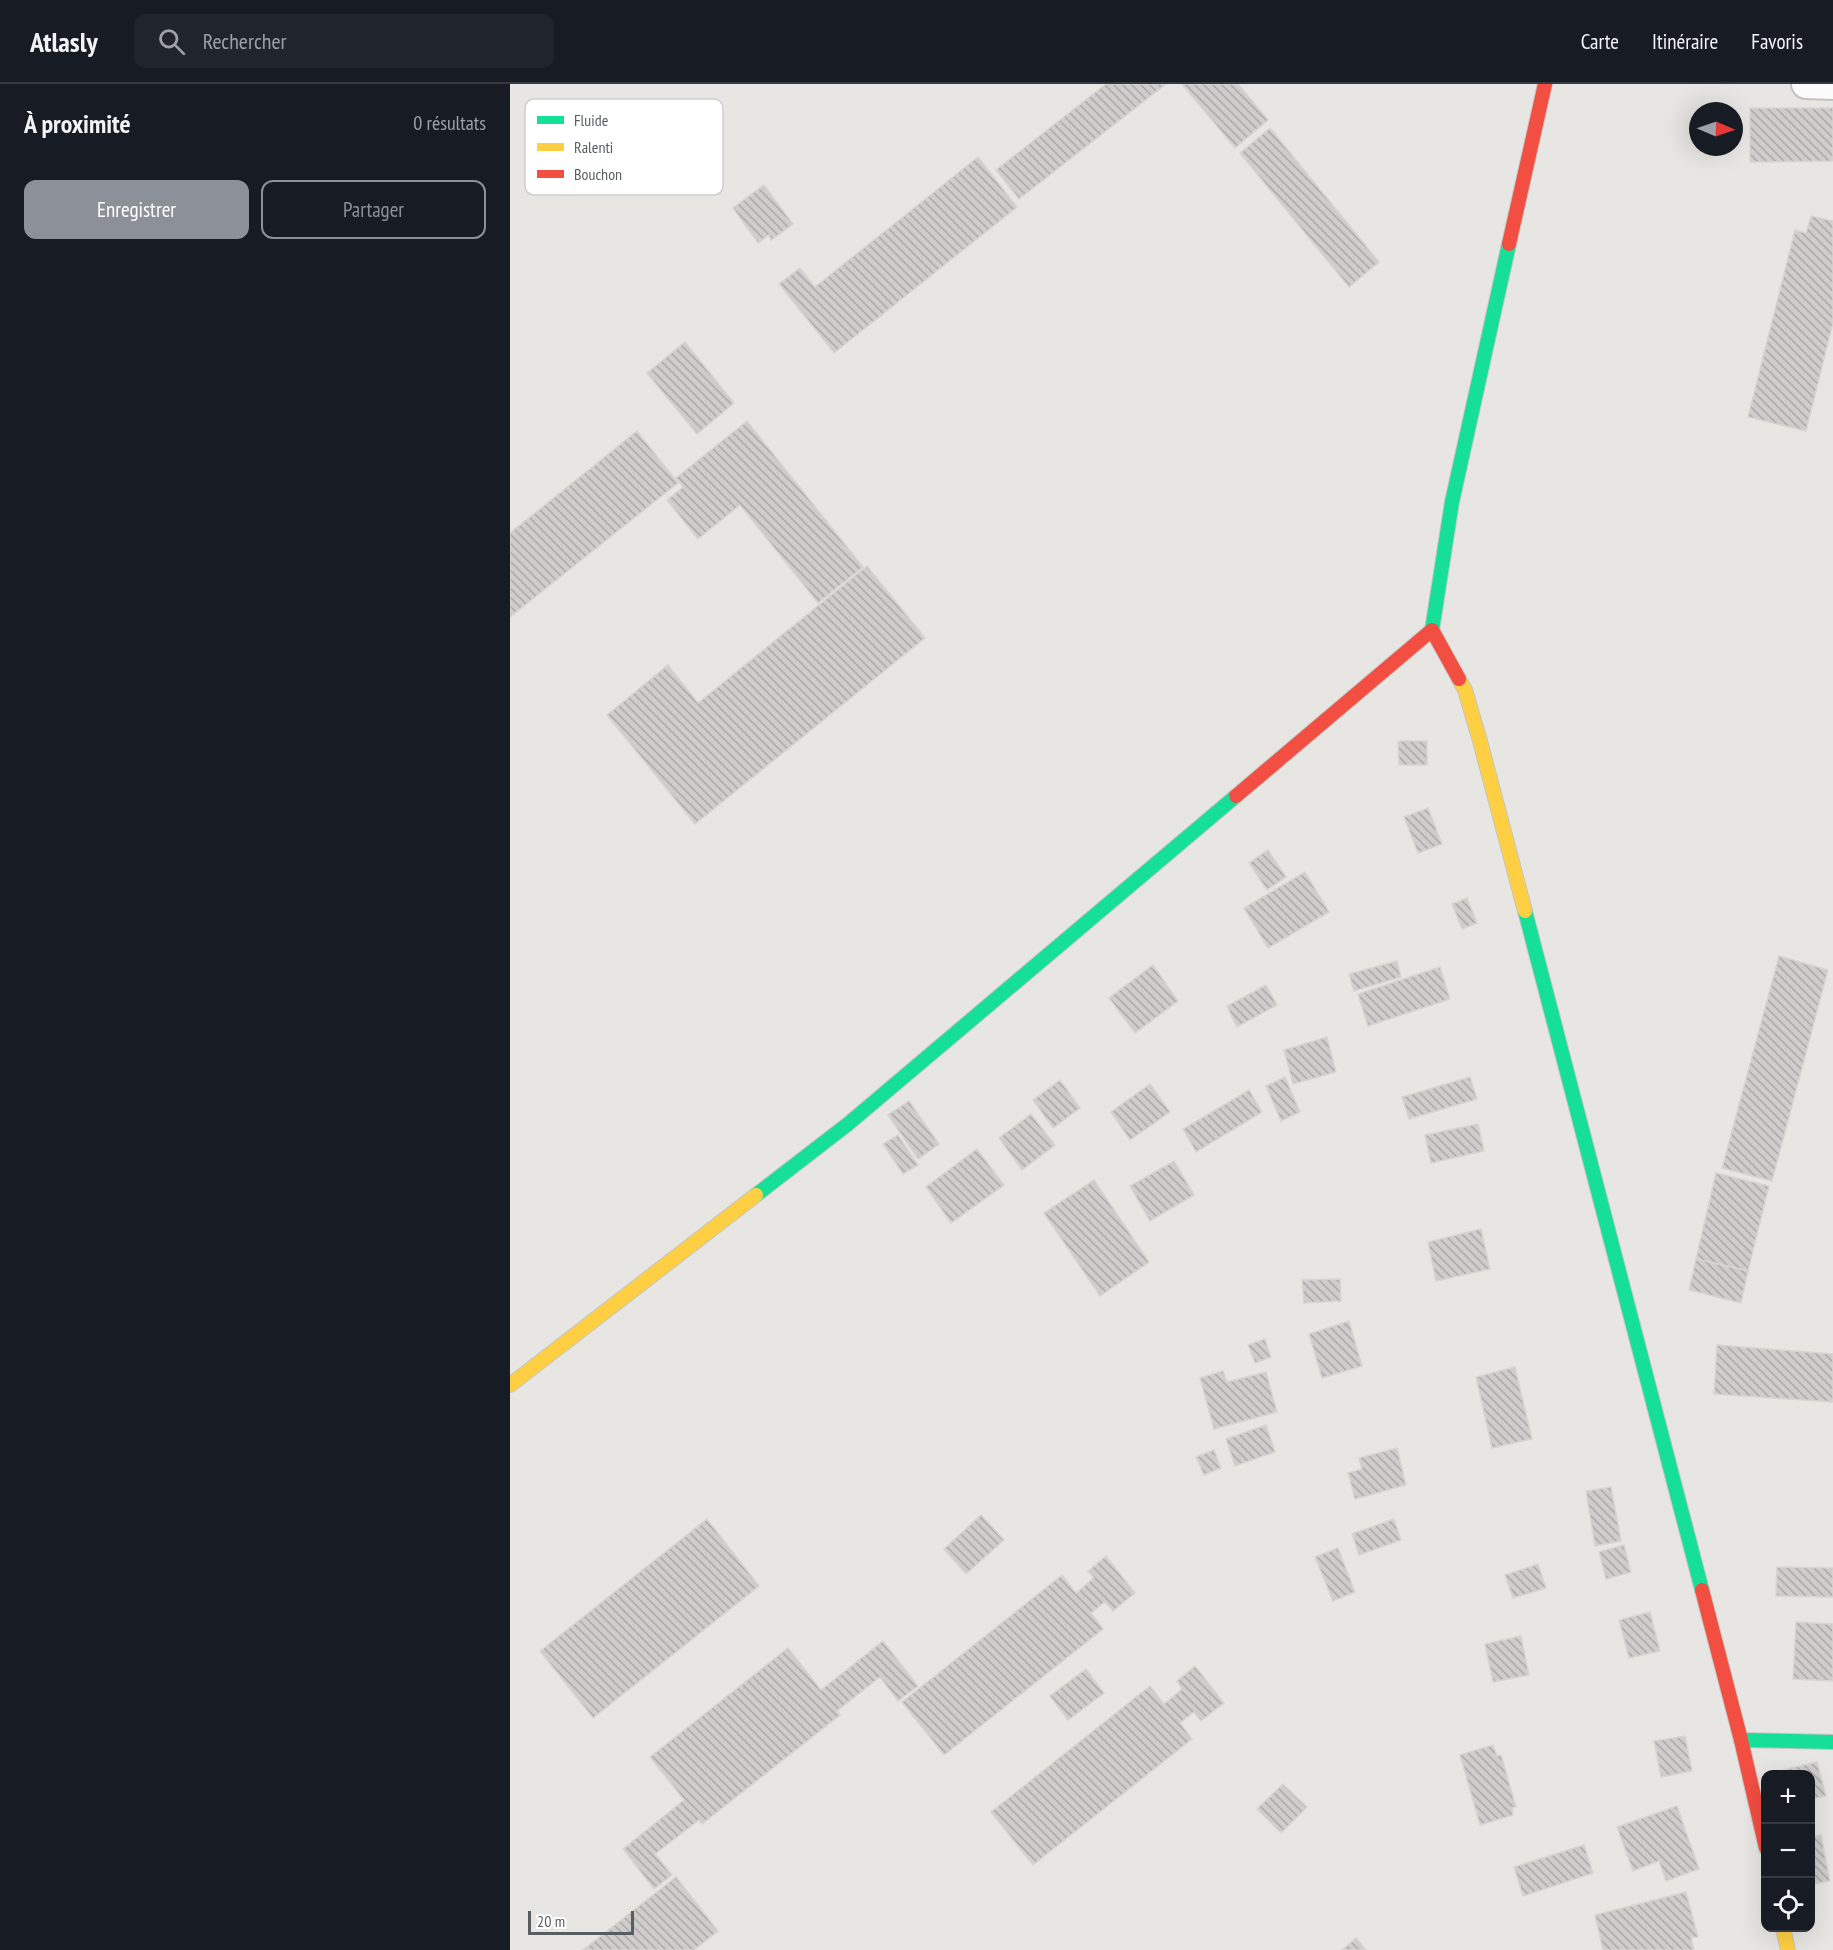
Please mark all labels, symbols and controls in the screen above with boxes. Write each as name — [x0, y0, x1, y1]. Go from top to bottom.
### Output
search box — [134, 14, 554, 68]
text: Atlasly — [30, 23, 98, 60]
icon: search — [155, 25, 188, 58]
text: Rechercher — [203, 27, 287, 55]
text: Carte — [1581, 28, 1619, 55]
text: Itinéraire — [1652, 28, 1718, 55]
text: Favoris — [1751, 28, 1803, 55]
legend — [525, 99, 723, 195]
north arrow — [1689, 102, 1743, 156]
text: À proximité — [24, 107, 131, 140]
text: 0 résultats — [413, 110, 486, 136]
text: Fluide — [574, 110, 608, 130]
text: Ralenti — [574, 137, 613, 157]
text: Bouchon — [574, 164, 622, 184]
button: Enregistrer — [24, 180, 249, 239]
button: Partager — [261, 180, 486, 239]
map controls — [1761, 1770, 1815, 1932]
button: + — [1761, 1770, 1815, 1824]
button: − — [1761, 1824, 1815, 1878]
button: locate — [1761, 1878, 1815, 1932]
scale bar — [528, 1908, 634, 1936]
text: 20 m — [537, 1911, 565, 1931]

